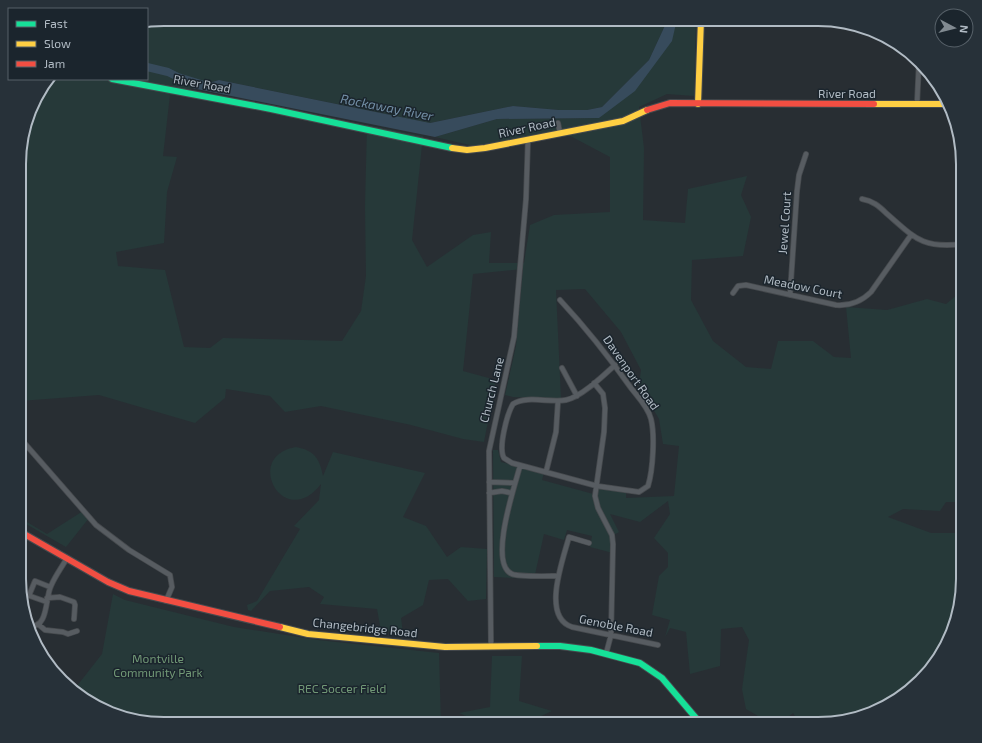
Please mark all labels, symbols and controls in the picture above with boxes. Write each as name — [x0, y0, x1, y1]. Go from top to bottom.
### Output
legend — [8, 8, 148, 80]
north arrow — [934, 8, 974, 48]
text: Fast — [44, 16, 68, 30]
text: N — [957, 25, 971, 34]
text: Slow — [44, 36, 71, 50]
text: Jam — [44, 56, 65, 70]
street label: River Road — [172, 71, 232, 95]
street label: River Road — [818, 86, 876, 100]
water label: Rockaway River — [339, 90, 436, 124]
street label: River Road — [497, 114, 557, 140]
street label: Jewel Court — [775, 191, 793, 255]
street label: Meadow Court — [763, 272, 844, 301]
street label: Davenport Road — [601, 332, 663, 412]
street label: Church Lane — [476, 356, 506, 424]
street label: Genoble Road — [578, 611, 654, 639]
street label: Changebridge Road — [312, 615, 418, 639]
park label: Montville Community Park — [113, 651, 203, 679]
park label: REC Soccer Field — [298, 681, 386, 695]

